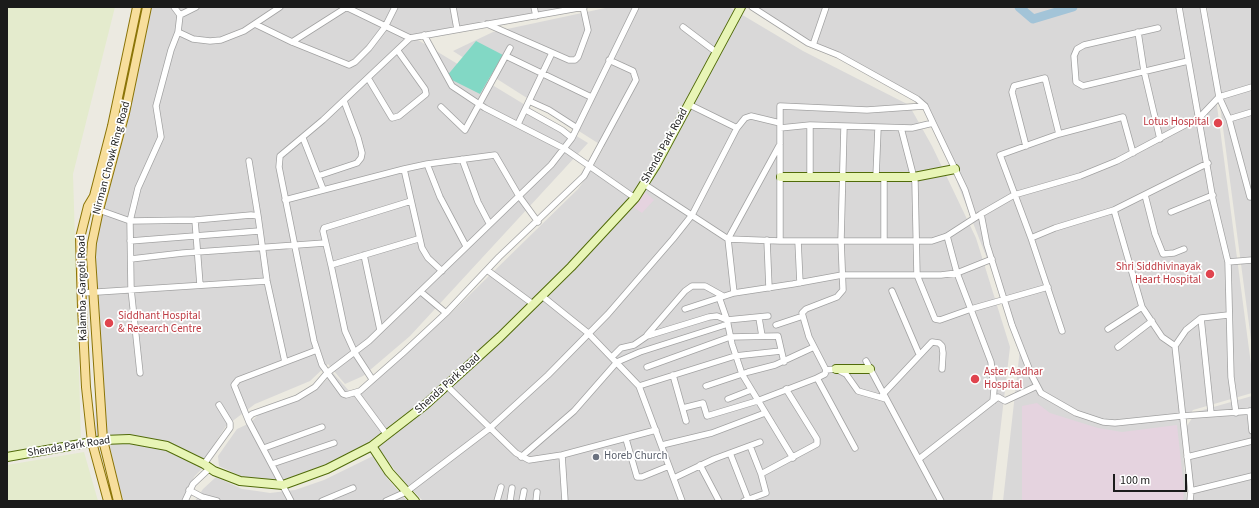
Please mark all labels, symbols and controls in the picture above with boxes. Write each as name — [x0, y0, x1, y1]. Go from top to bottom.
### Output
street label: Nirman Chowk Ring Road — [91, 100, 133, 216]
street label: Shenda Park Road — [639, 106, 691, 186]
place label: Lotus Hospital — [1143, 116, 1209, 130]
marker: Lotus Hospital — [1212, 117, 1224, 129]
street label: Kalamba -Gargoti Road — [75, 235, 91, 341]
place label: Shri Siddhivinayak Heart Hospital — [1116, 261, 1201, 287]
marker: Shri Siddhivinayak Heart Hospital — [1204, 268, 1216, 280]
place label: Siddhant Hospital & Research Centre — [118, 310, 202, 336]
marker: Siddhant Hospital & Research Centre — [103, 317, 115, 329]
street label: Shenda Park Road — [413, 351, 483, 417]
place label: Aster Aadhar Hospital — [984, 366, 1043, 392]
marker: Aster Aadhar Hospital — [969, 373, 981, 385]
street label: Shenda Park Road — [27, 434, 111, 460]
place label: Horeb Church — [604, 450, 668, 464]
marker: Horeb Church — [591, 452, 601, 462]
scale bar — [1115, 466, 1189, 492]
text: 100 m — [1120, 472, 1150, 489]

